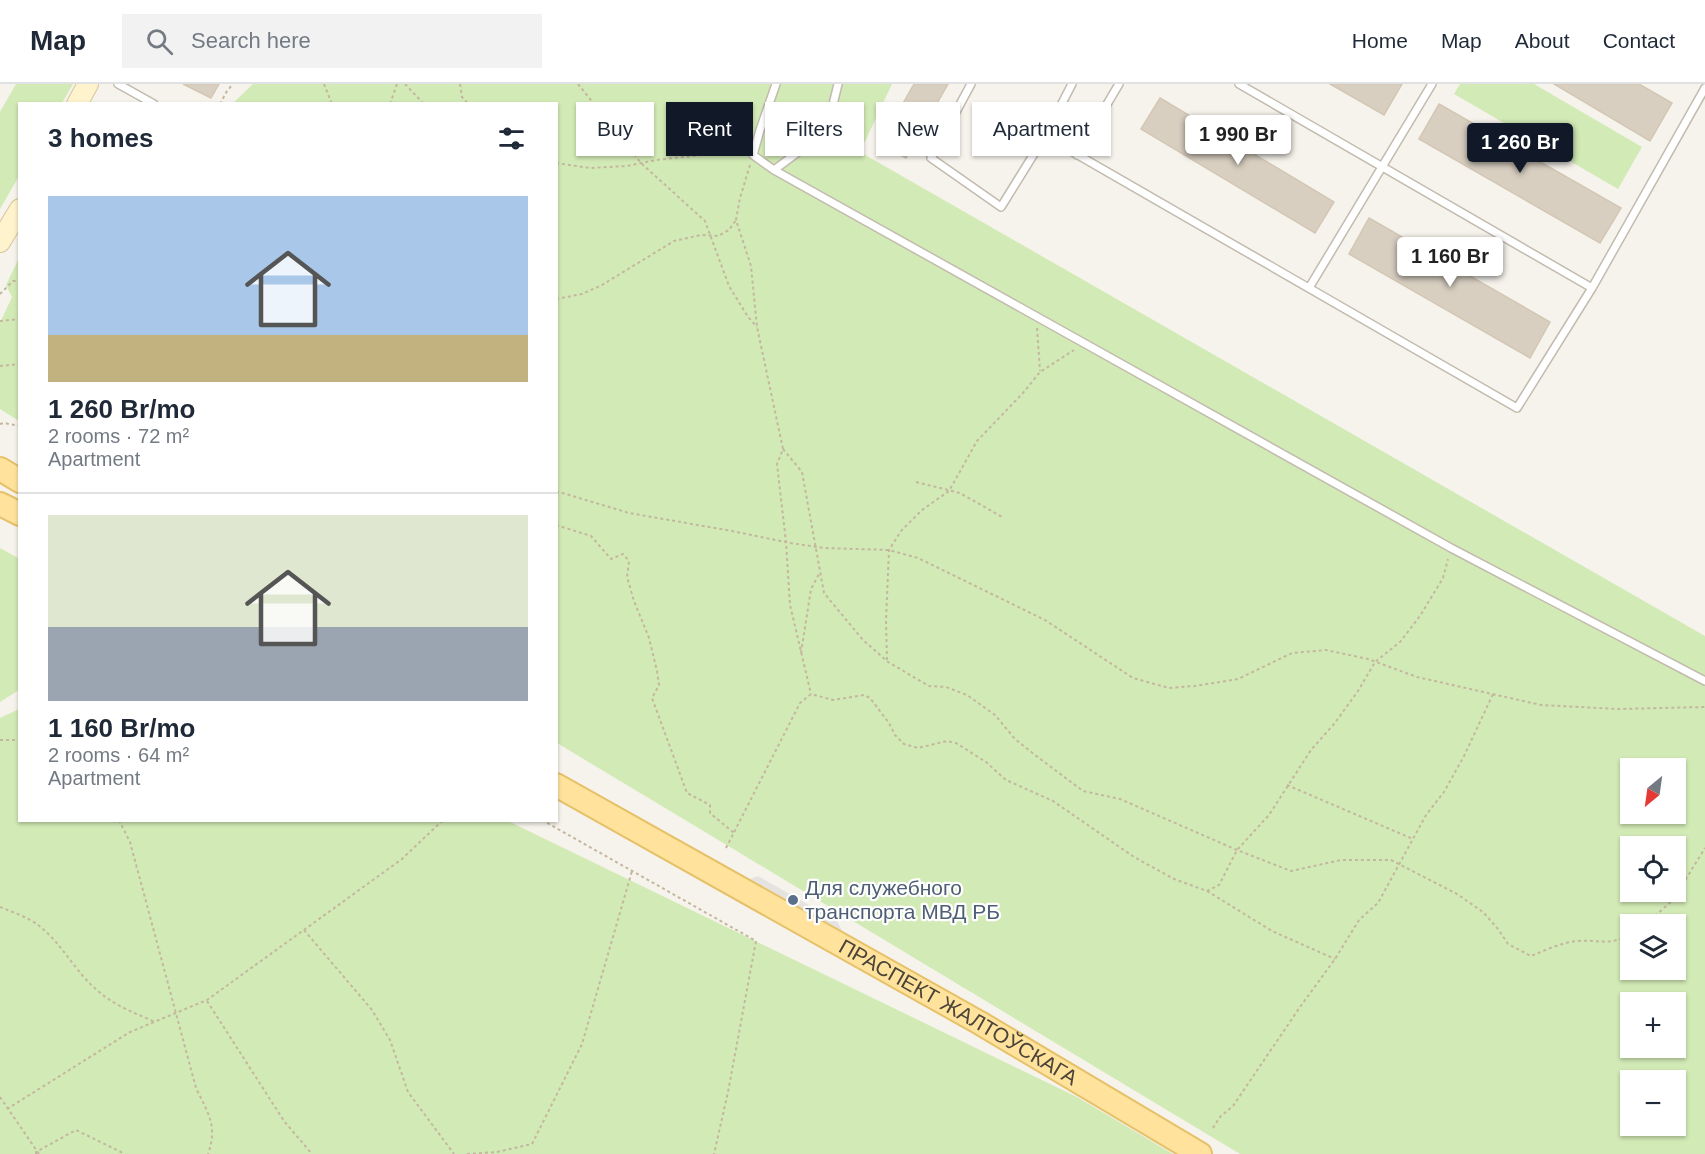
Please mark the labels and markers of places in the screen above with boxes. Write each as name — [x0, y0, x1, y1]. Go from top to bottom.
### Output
pin: 1 990 Br — [1176, 115, 1300, 166]
pin: 1 260 Br — [1458, 123, 1582, 174]
pin: 1 160 Br — [1388, 237, 1512, 288]
place label: Для служебного транспорта МВД РБ — [805, 876, 1000, 923]
marker: Для служебного транспорта МВД РБ — [786, 893, 800, 907]

